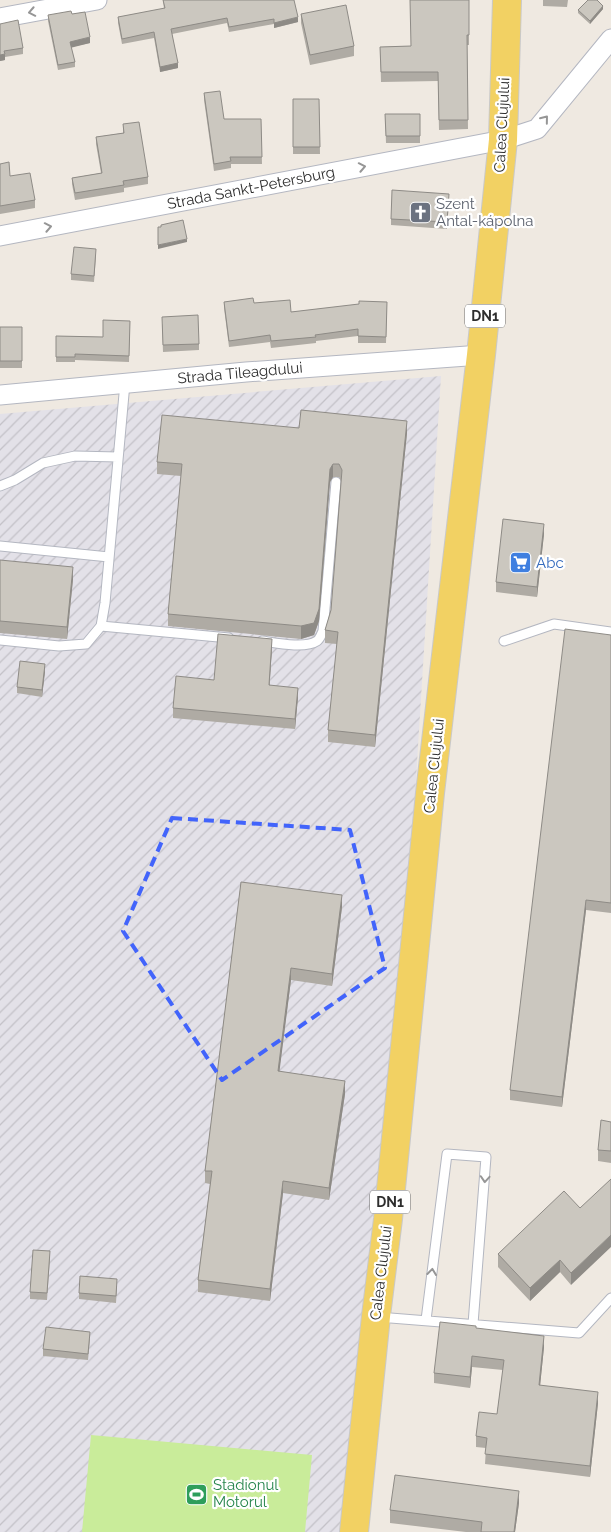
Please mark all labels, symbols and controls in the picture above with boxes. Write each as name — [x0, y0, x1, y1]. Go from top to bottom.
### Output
one-way arrow — [28, 7, 36, 17]
street label: Calea Clujului — [491, 77, 513, 173]
one-way arrow — [540, 116, 548, 125]
one-way arrow — [358, 162, 367, 173]
street label: Strada Sankt-Petersburg — [166, 163, 336, 213]
place label: Szent Antal-kápolna — [436, 195, 533, 230]
church icon: Szent Antal-kápolna — [408, 201, 432, 225]
one-way arrow — [43, 222, 52, 233]
road number: DN1 — [465, 304, 505, 328]
street label: Strada Tileagdului — [177, 359, 303, 387]
supermarket icon: Abc — [508, 551, 532, 575]
place label: Abc — [536, 554, 564, 572]
street label: Calea Clujului — [420, 718, 448, 814]
one-way arrow — [479, 1175, 490, 1183]
road number: DN1 — [370, 1190, 410, 1214]
street label: Calea Clujului — [366, 1225, 396, 1321]
one-way arrow — [426, 1268, 437, 1276]
place label: Stadionul Motorul — [213, 1476, 279, 1511]
sports icon: Stadionul Motorul — [185, 1482, 209, 1506]

